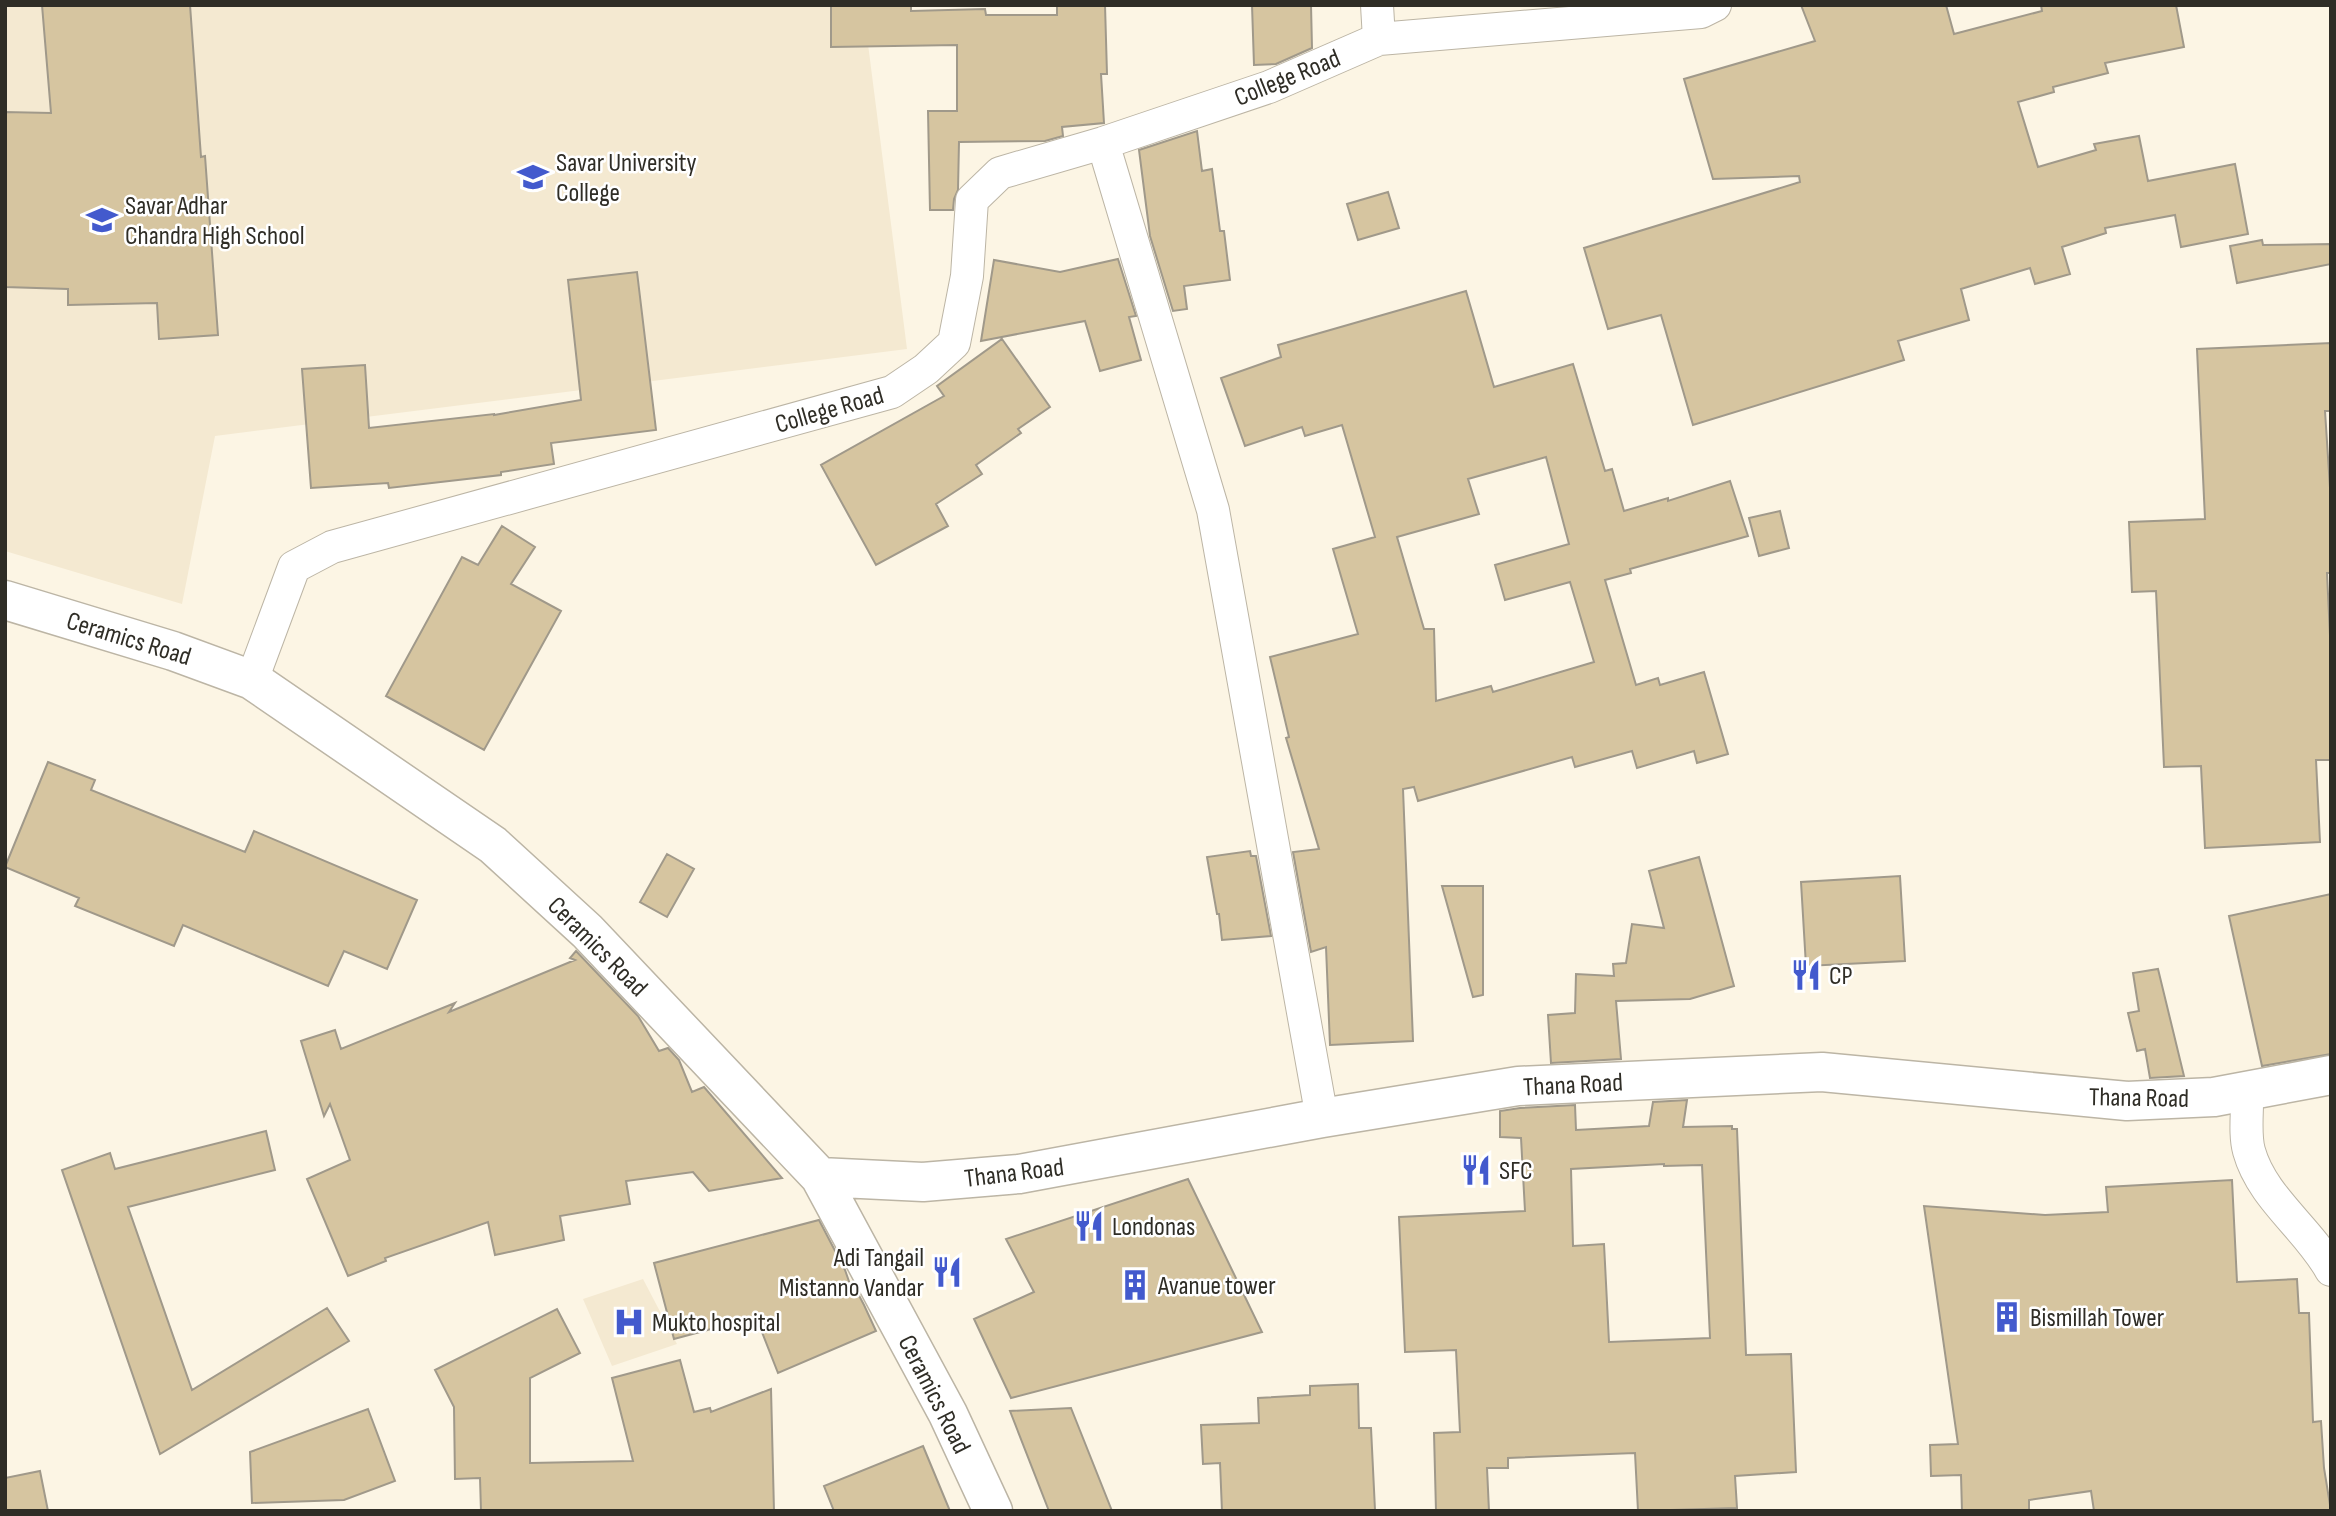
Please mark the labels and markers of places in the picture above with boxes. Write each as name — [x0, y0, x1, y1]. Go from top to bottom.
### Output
place label: Savar University College — [556, 148, 697, 209]
school or university icon: Savar University College — [516, 160, 550, 194]
place label: Savar Adhar Chandra High School — [125, 191, 305, 252]
school or university icon: Savar Adhar Chandra High School — [85, 203, 119, 237]
restaurant icon: CP — [1789, 958, 1823, 992]
place label: CP — [1829, 961, 1853, 992]
restaurant icon: SFC — [1459, 1153, 1493, 1187]
place label: SFC — [1499, 1156, 1533, 1187]
restaurant icon: Londonas — [1072, 1209, 1106, 1243]
place label: Londonas — [1112, 1212, 1195, 1243]
place label: Adi Tangail Mistanno Vandar — [779, 1243, 925, 1304]
restaurant icon: Adi Tangail Mistanno Vandar — [930, 1255, 964, 1289]
building icon: Avanue tower — [1118, 1268, 1152, 1302]
place label: Avanue tower — [1157, 1271, 1276, 1302]
building icon: Bismillah Tower — [1990, 1300, 2024, 1334]
place label: Bismillah Tower — [2030, 1303, 2165, 1334]
hospital icon: Mukto hospital — [612, 1305, 646, 1339]
place label: Mukto hospital — [652, 1308, 780, 1339]

